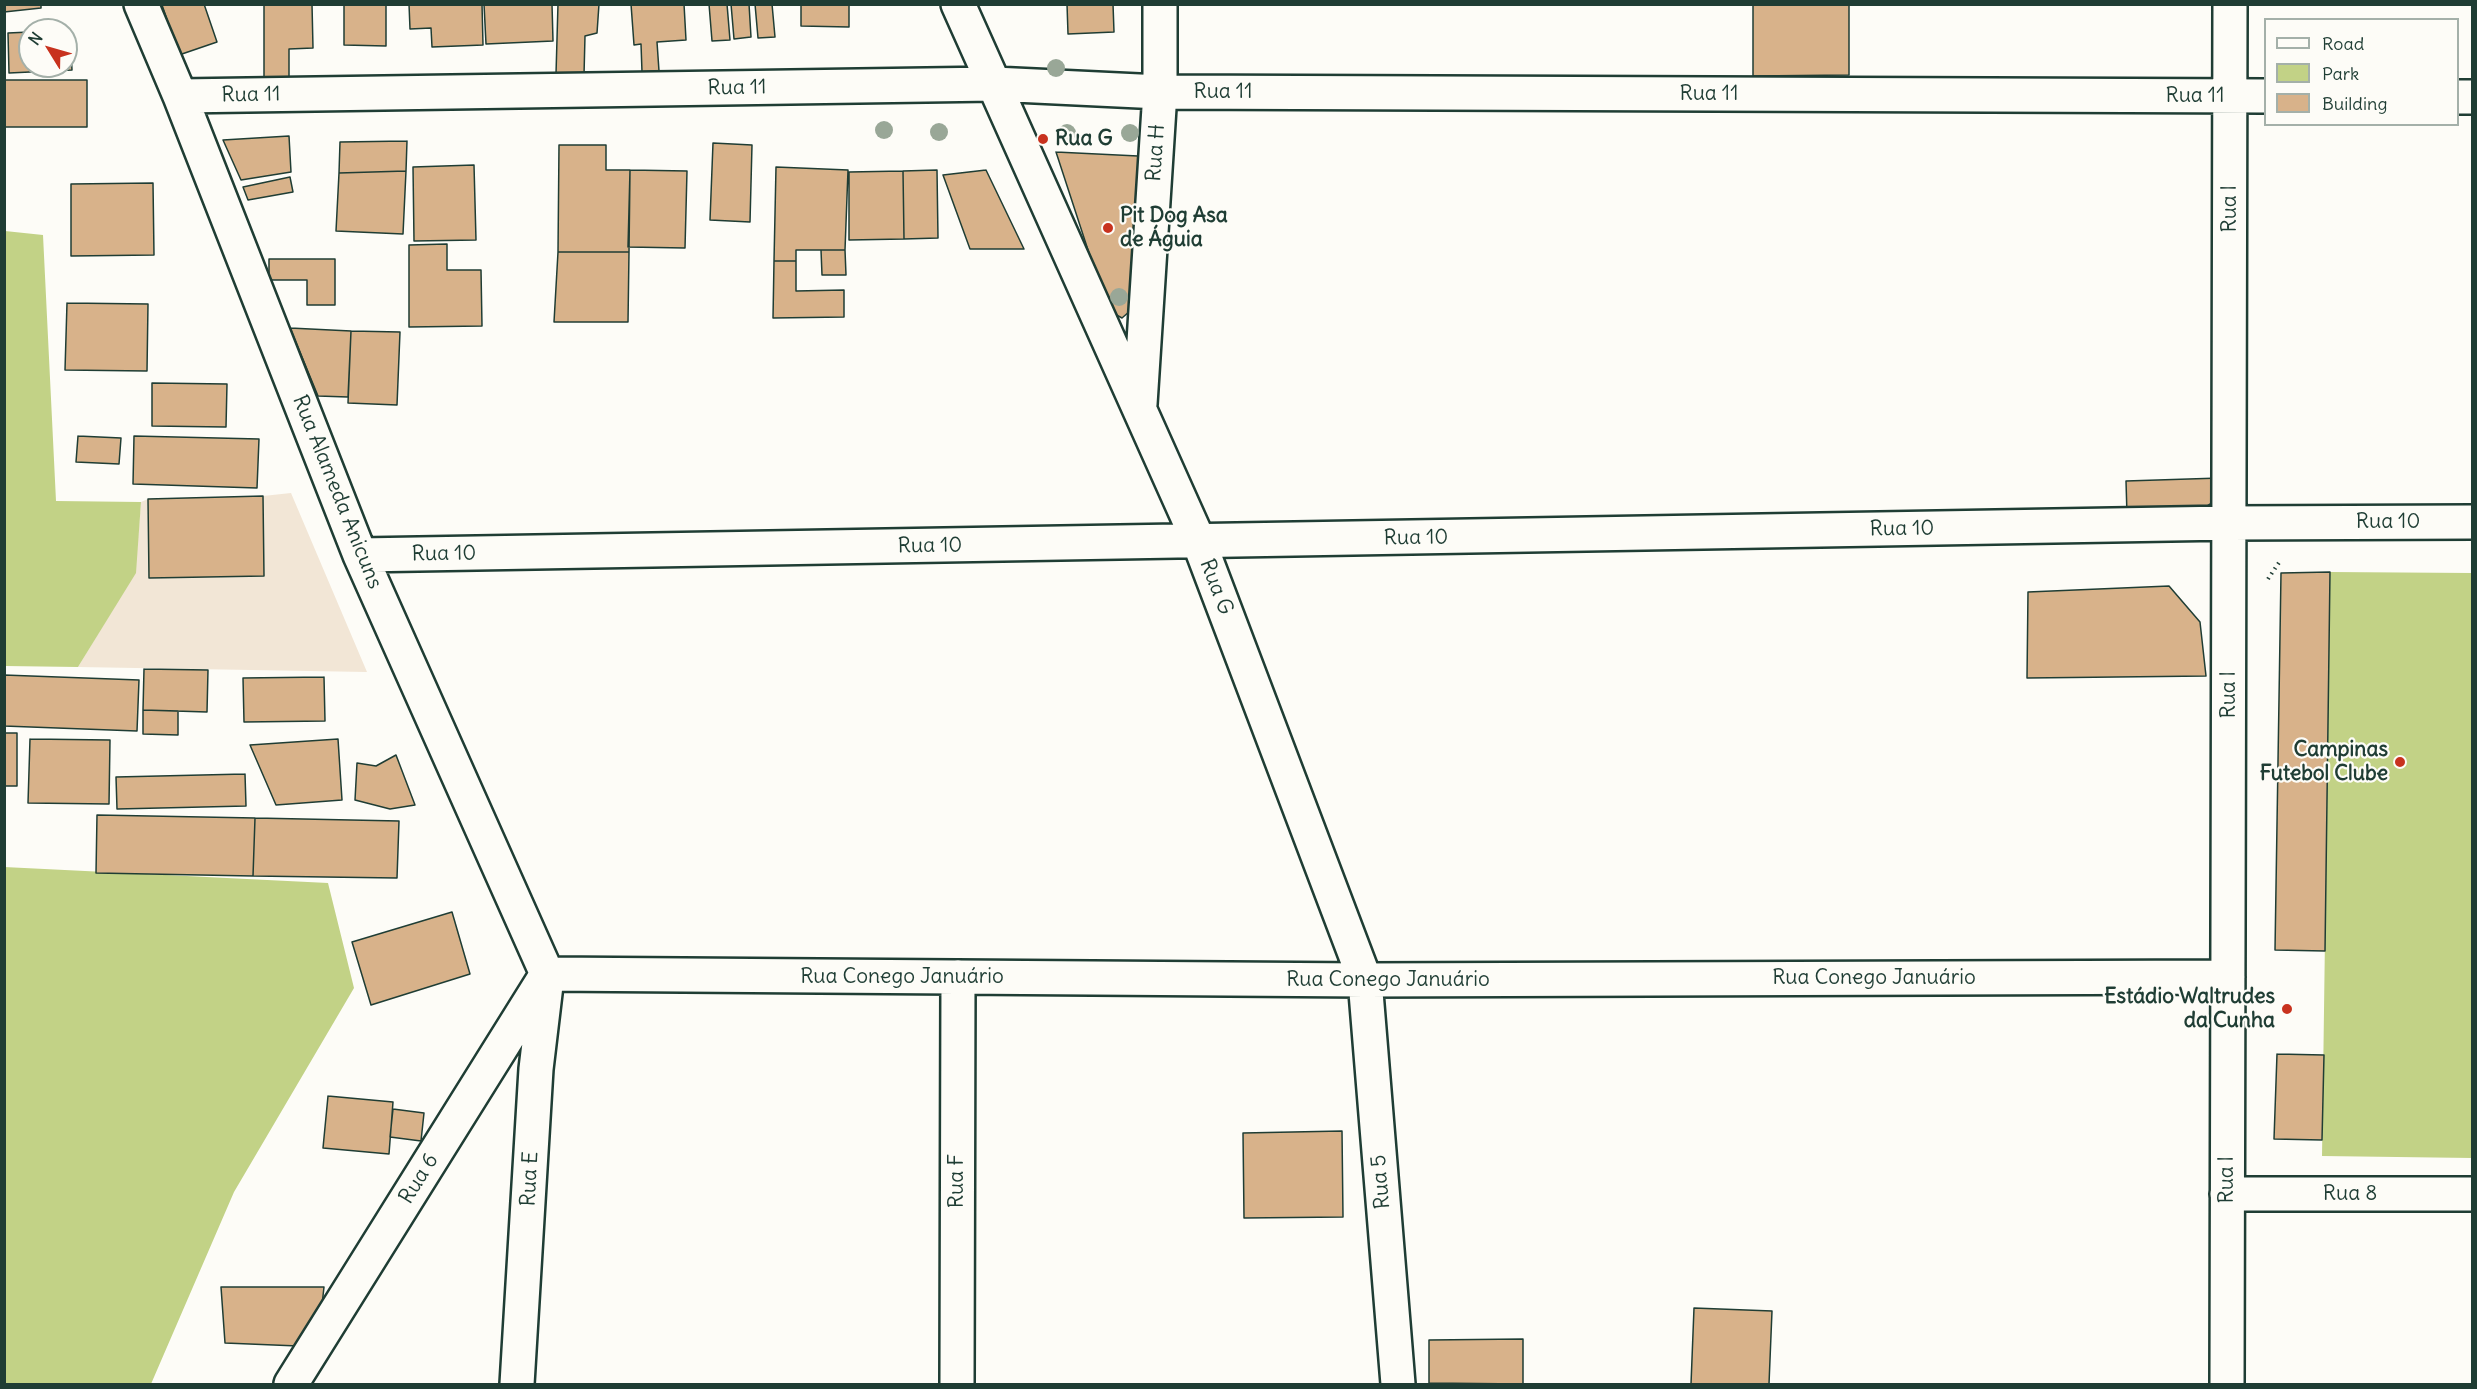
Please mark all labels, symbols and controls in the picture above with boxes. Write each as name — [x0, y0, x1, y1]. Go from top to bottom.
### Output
north arrow — [18, 18, 78, 78]
legend — [2264, 18, 2459, 126]
text: N — [24, 28, 47, 49]
text: Road — [2322, 32, 2364, 55]
text: Park — [2322, 62, 2359, 85]
street label: Rua 11 — [707, 75, 767, 101]
street label: Rua 11 — [1193, 79, 1253, 105]
street label: Rua 11 — [1679, 81, 1739, 107]
street label: Rua 11 — [221, 82, 281, 108]
street label: Rua 11 — [2165, 83, 2225, 109]
text: Building — [2322, 92, 2387, 115]
street label: Rua H — [1141, 123, 1171, 183]
place label: Rua G — [1055, 126, 1113, 152]
marker: Rua G — [1036, 132, 1050, 146]
street label: Rua l — [2217, 185, 2243, 233]
place label: Pit Dog Asa de Águia — [1120, 203, 1228, 253]
marker: Pit Dog Asa de Águia — [1101, 221, 1115, 235]
street label: Rua Alameda Anicuns — [287, 391, 387, 593]
street label: Rua 10 — [2356, 509, 2420, 535]
street label: Rua 10 — [1870, 516, 1934, 542]
street label: Rua 10 — [1384, 525, 1448, 551]
street label: Rua 10 — [898, 533, 962, 559]
street label: Rua 10 — [412, 541, 476, 567]
street label: Rua G — [1194, 556, 1238, 618]
street label: Rua l — [2216, 671, 2242, 719]
place label: Campinas Futebol Clube — [2260, 737, 2388, 787]
marker: Campinas Futebol Clube — [2393, 755, 2407, 769]
street label: Rua Conego Januário — [800, 964, 1004, 990]
street label: Rua Conego Januário — [1772, 965, 1976, 991]
street label: Rua Conego Januário — [1286, 967, 1490, 993]
place label: Estádio Waltrudes da Cunha — [2104, 984, 2275, 1034]
marker: Estádio Waltrudes da Cunha — [2280, 1002, 2294, 1016]
street label: Rua 6 — [394, 1149, 444, 1209]
street label: Rua E — [516, 1151, 544, 1207]
street label: Rua F — [944, 1154, 970, 1208]
street label: Rua 5 — [1366, 1154, 1396, 1210]
street label: Rua l — [2214, 1156, 2240, 1204]
street label: Rua 8 — [2323, 1181, 2377, 1207]

